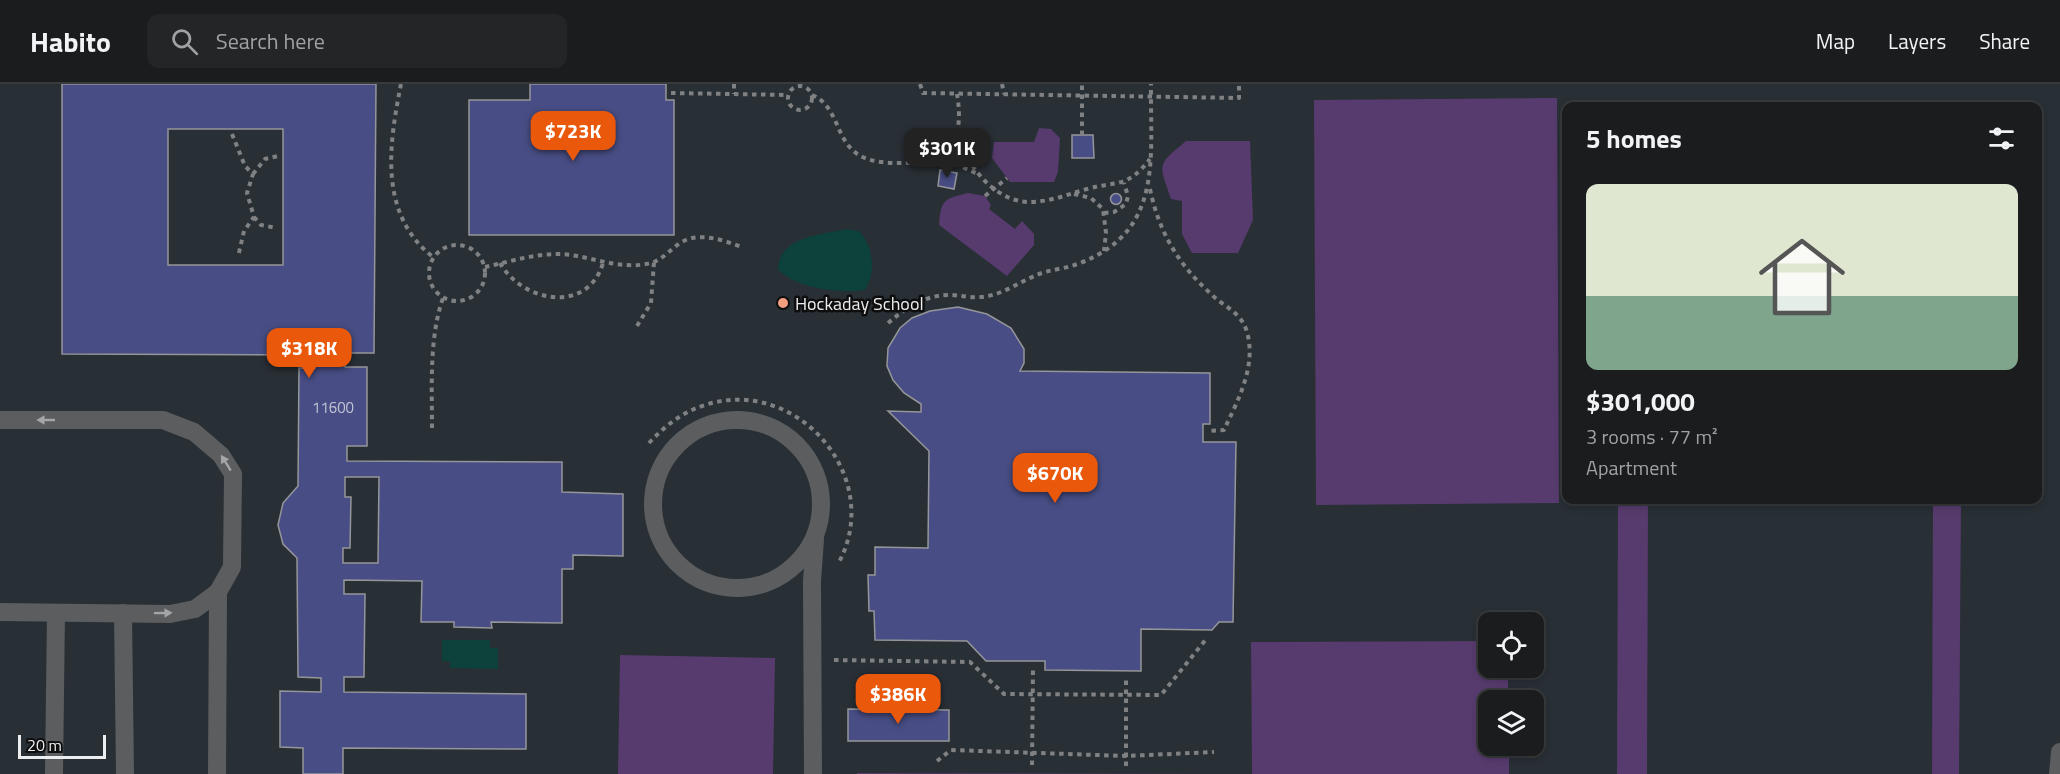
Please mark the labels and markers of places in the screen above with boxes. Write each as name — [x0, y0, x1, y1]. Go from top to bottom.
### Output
pin: $723K — [531, 111, 615, 162]
pin: $301K — [905, 128, 989, 179]
place label: Hockaday School — [795, 290, 924, 317]
marker: Hockaday School — [776, 296, 790, 310]
pin: $318K — [267, 328, 351, 379]
pin: $670K — [1013, 453, 1097, 504]
pin: $386K — [856, 674, 940, 725]

